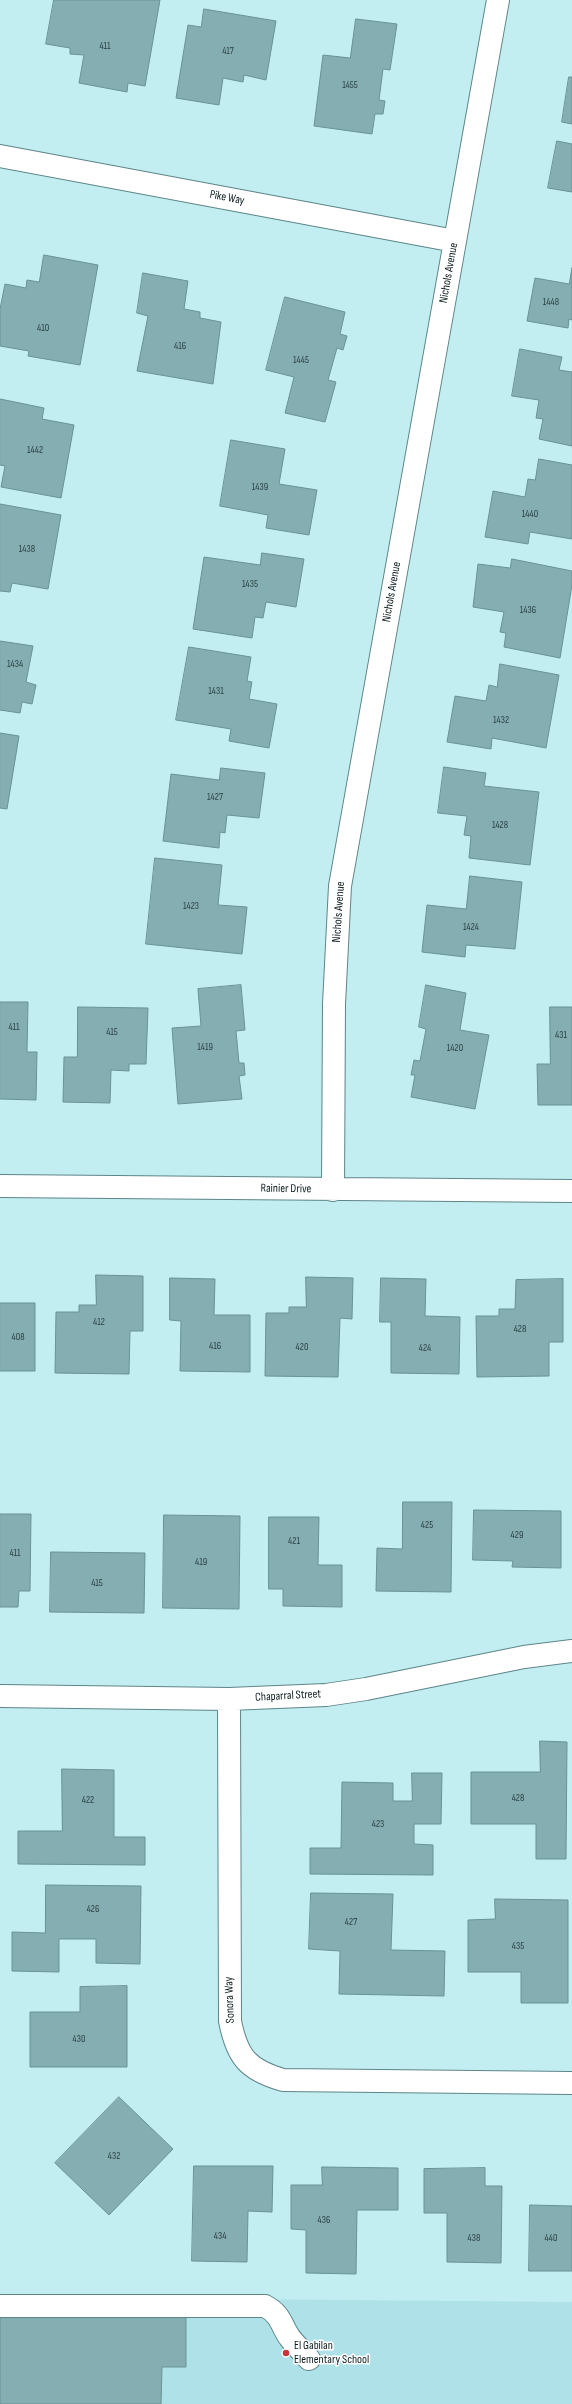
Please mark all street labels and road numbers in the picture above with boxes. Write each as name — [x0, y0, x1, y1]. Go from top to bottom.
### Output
street label: Pike Way — [208, 188, 246, 208]
street label: Nichols Avenue — [437, 242, 461, 304]
street label: Nichols Avenue — [380, 561, 404, 623]
street label: Nichols Avenue — [330, 881, 348, 943]
street label: Rainier Drive — [261, 1181, 311, 1197]
street label: Chaparral Street — [255, 1687, 321, 1705]
street label: Sonora Way — [222, 1976, 238, 2024]

